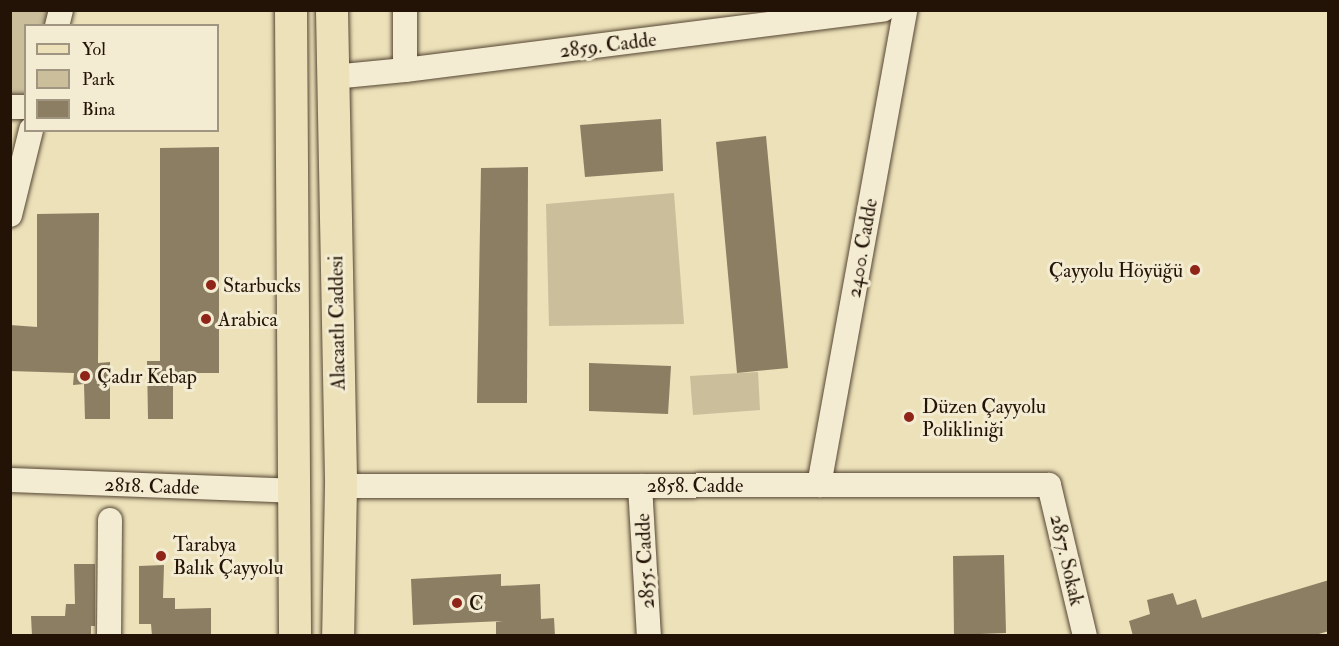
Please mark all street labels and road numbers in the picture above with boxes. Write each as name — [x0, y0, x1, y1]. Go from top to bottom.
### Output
street label: 2859. Cadde — [558, 27, 658, 63]
street label: 2400. Cadde — [841, 197, 883, 299]
street label: Alacaatlı Caddesi — [324, 255, 350, 391]
street label: 2818. Cadde — [104, 472, 200, 500]
street label: 2858. Cadde — [647, 473, 743, 497]
street label: 2857. Sokak — [1045, 512, 1089, 608]
street label: 2855. Cadde — [631, 513, 659, 609]

